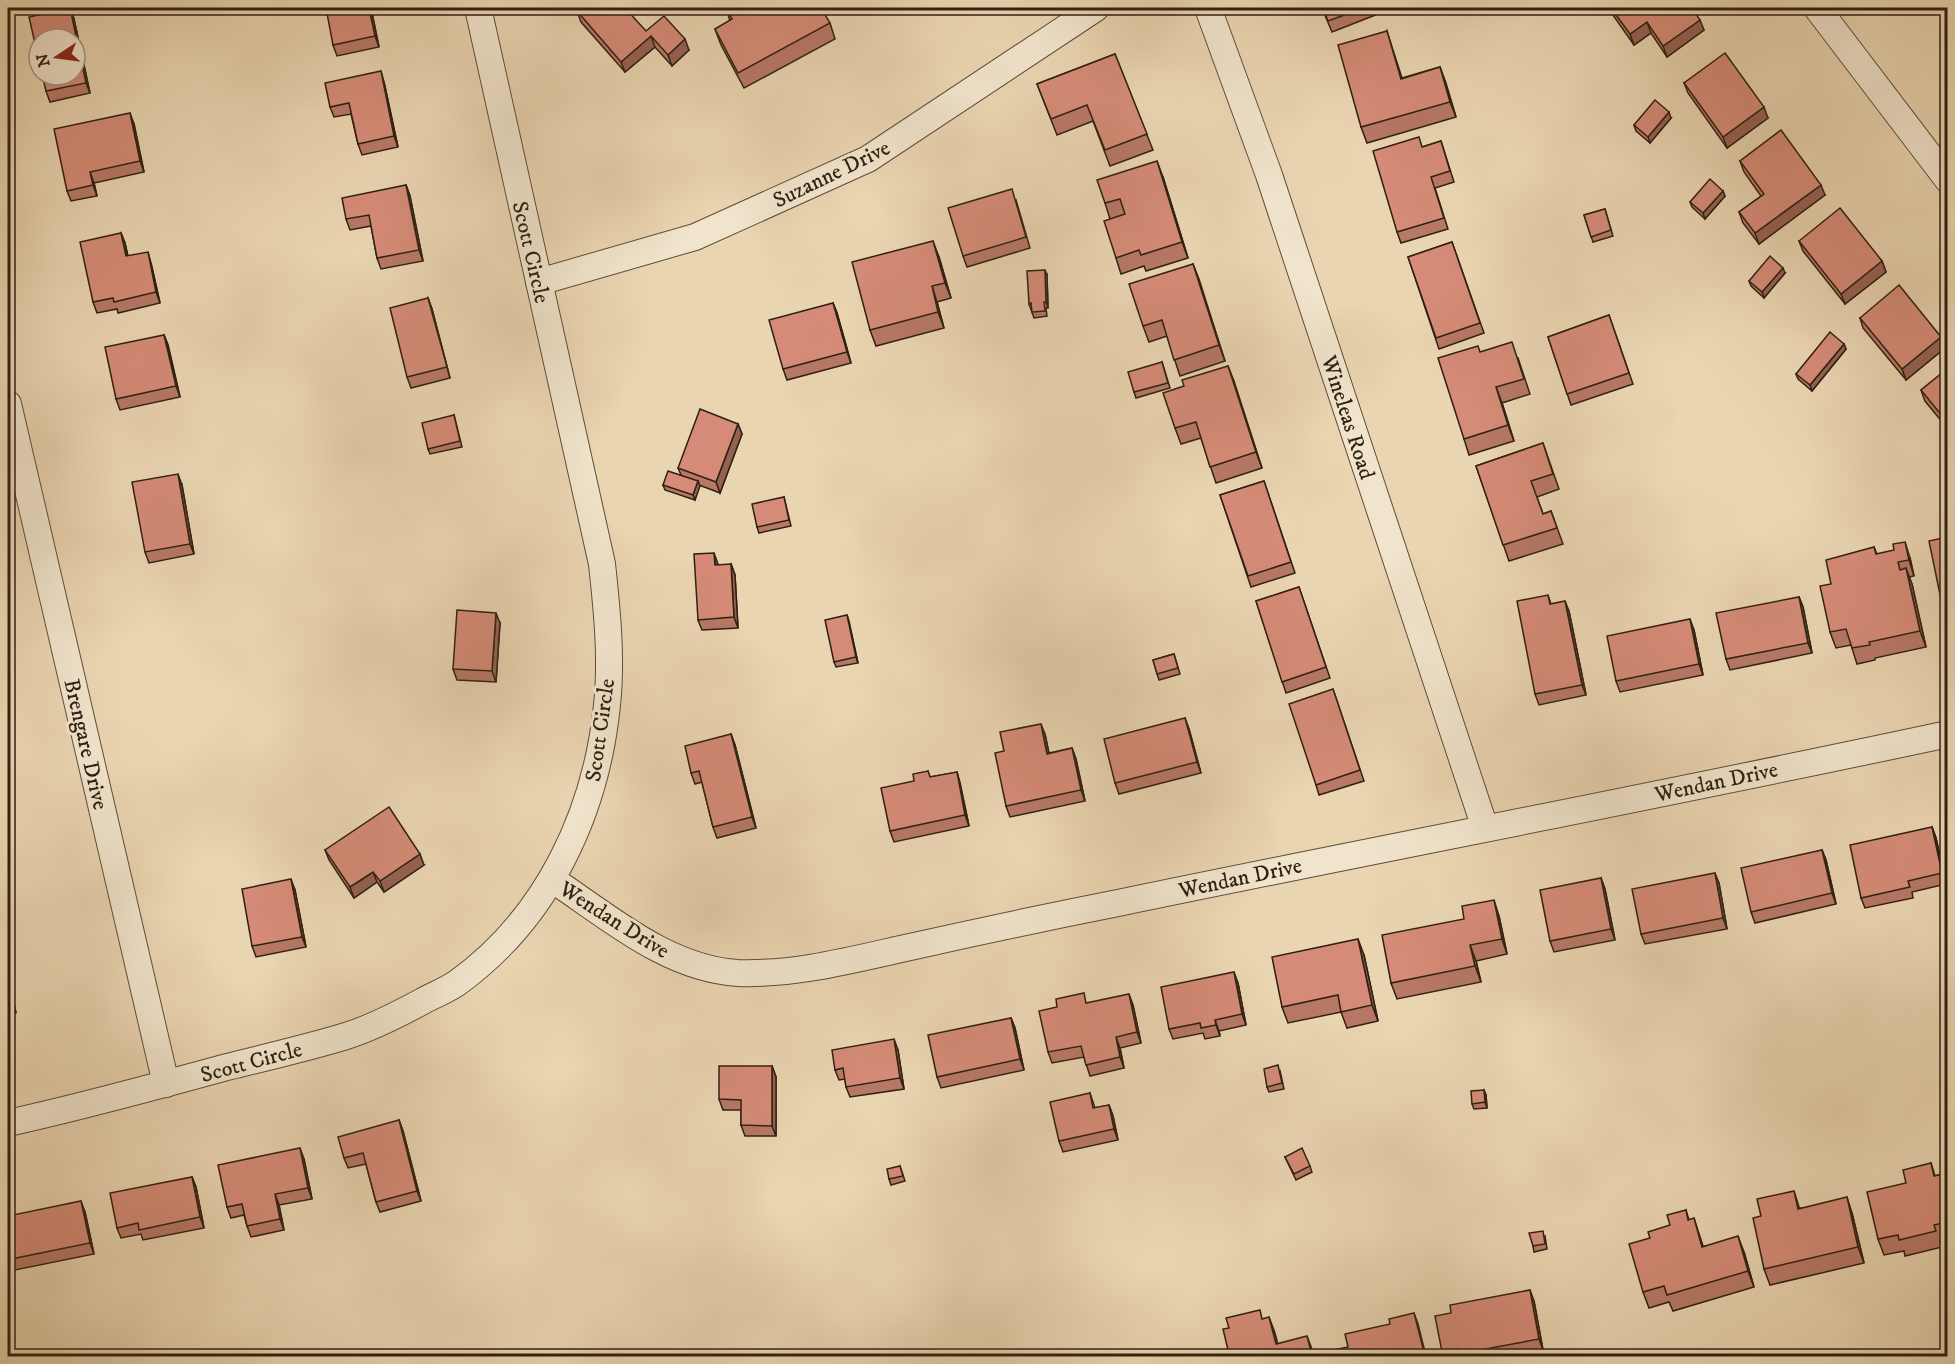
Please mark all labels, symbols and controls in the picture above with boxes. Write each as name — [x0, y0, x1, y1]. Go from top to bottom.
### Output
north arrow — [27, 27, 87, 87]
text: N — [32, 51, 55, 69]
street label: Suzanne Drive — [769, 134, 895, 214]
street label: Scott Circle — [506, 199, 555, 306]
street label: Wineleas Road — [1315, 351, 1380, 483]
street label: Brengare Drive — [57, 676, 114, 812]
street label: Scott Circle — [580, 677, 621, 784]
street label: Wendan Drive — [1651, 756, 1780, 809]
street label: Wendan Drive — [1175, 852, 1304, 905]
street label: Wendan Drive — [553, 875, 674, 965]
street label: Scott Circle — [198, 1036, 305, 1089]

